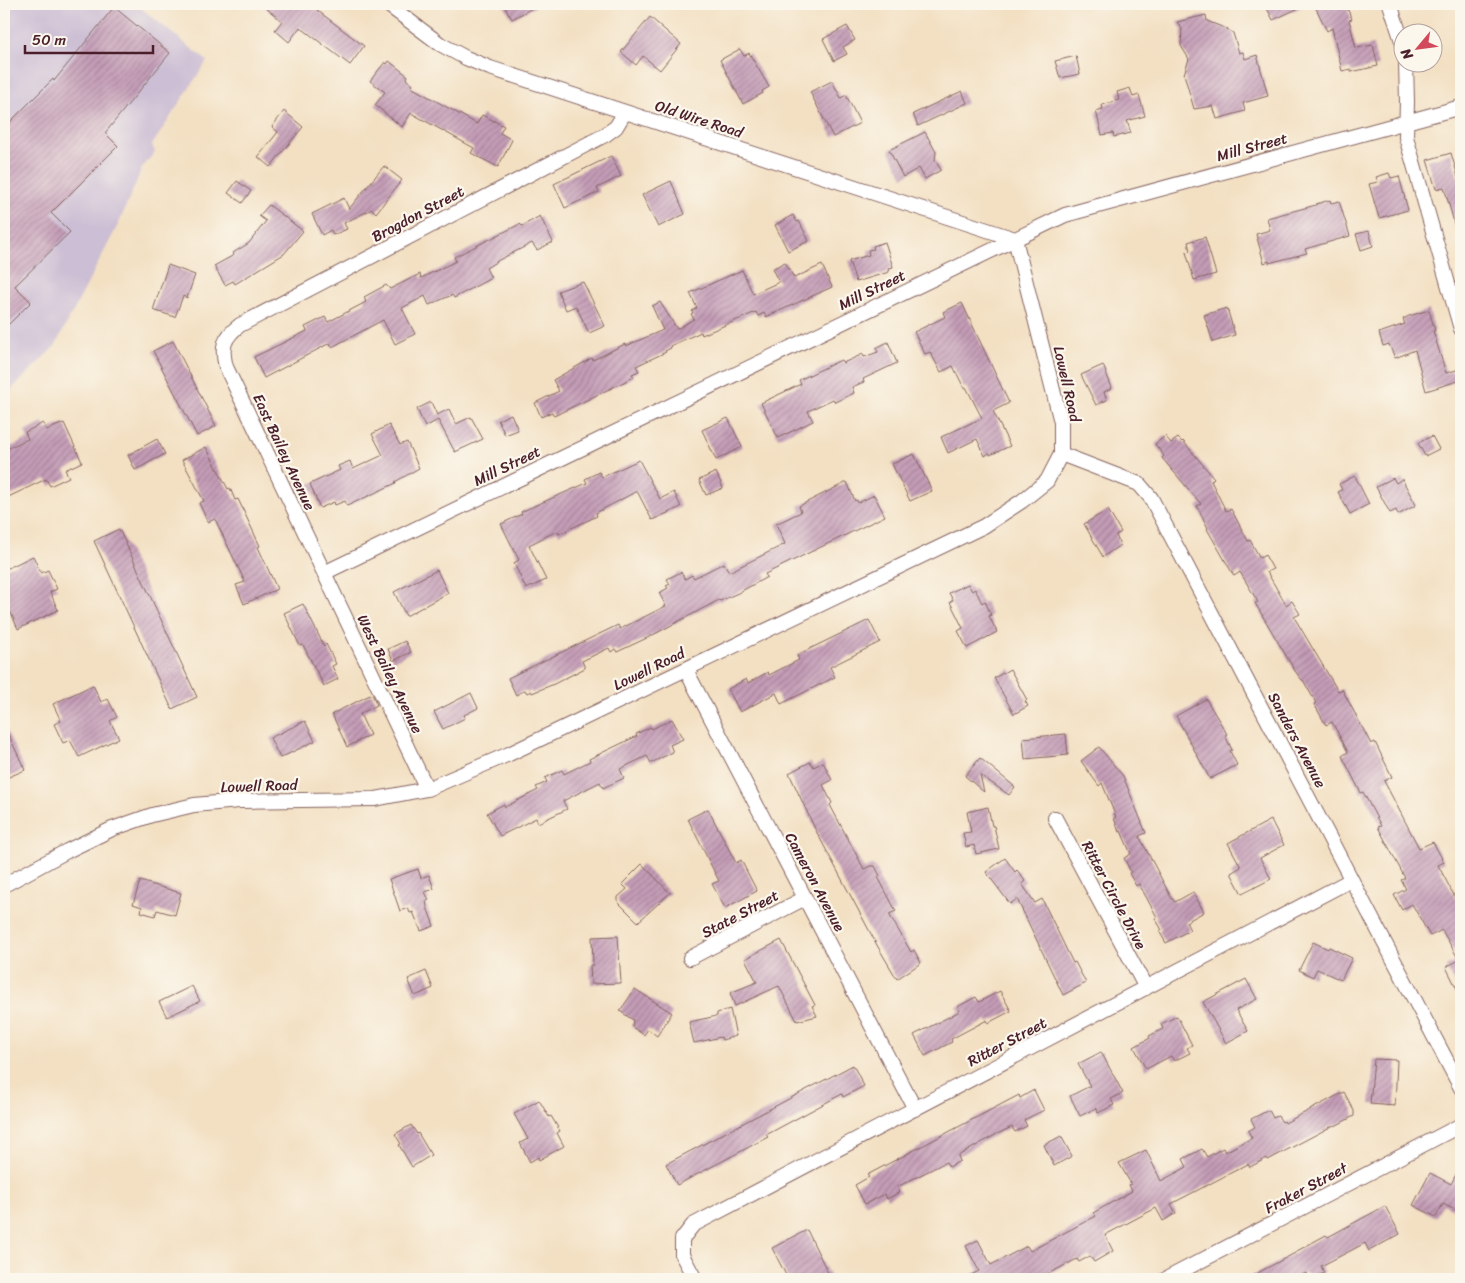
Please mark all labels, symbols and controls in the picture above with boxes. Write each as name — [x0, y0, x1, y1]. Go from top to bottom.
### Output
scale bar — [25, 22, 152, 54]
north arrow — [1392, 22, 1442, 72]
text: 50 m — [32, 27, 67, 53]
text: N — [1394, 43, 1421, 65]
street label: Old Wire Road — [652, 93, 747, 146]
street label: Mill Street — [1214, 125, 1291, 169]
street label: Brogdon Street — [367, 178, 469, 249]
street label: Mill Street — [834, 262, 911, 318]
street label: Lowell Road — [1046, 344, 1089, 426]
street label: East Bailey Avenue — [246, 389, 323, 515]
street label: Mill Street — [469, 438, 546, 494]
street label: West Bailey Avenue — [350, 610, 430, 738]
street label: Lowell Road — [609, 640, 690, 698]
street label: Sanders Avenue — [1261, 687, 1333, 793]
street label: Lowell Road — [220, 772, 299, 800]
street label: Cameron Avenue — [778, 828, 852, 936]
street label: Ritter Circle Drive — [1074, 836, 1154, 954]
street label: State Street — [696, 882, 784, 945]
street label: Ritter Street — [962, 1010, 1052, 1074]
street label: Fraker Street — [1260, 1155, 1353, 1221]

